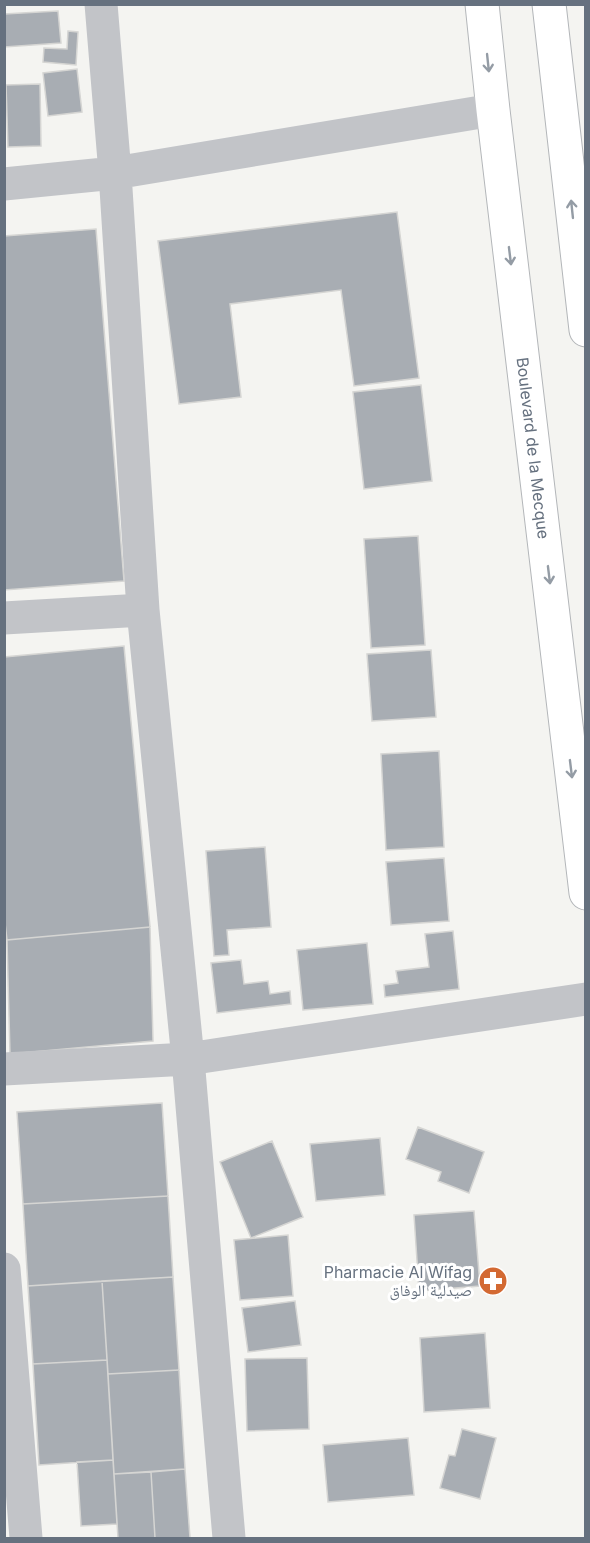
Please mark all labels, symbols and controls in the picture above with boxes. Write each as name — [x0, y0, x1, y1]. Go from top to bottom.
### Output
one-way arrow — [483, 52, 494, 72]
one-way arrow — [566, 200, 577, 220]
one-way arrow — [505, 246, 516, 266]
street label: Boulevard de la Mecque — [512, 356, 554, 540]
one-way arrow — [543, 565, 554, 585]
one-way arrow — [566, 758, 577, 778]
place label: Pharmacie Al Wifag صيدلية الوفاق — [324, 1262, 472, 1301]
pharmacy icon: Pharmacie Al Wifag صيدلية الوفاق — [477, 1265, 509, 1297]

